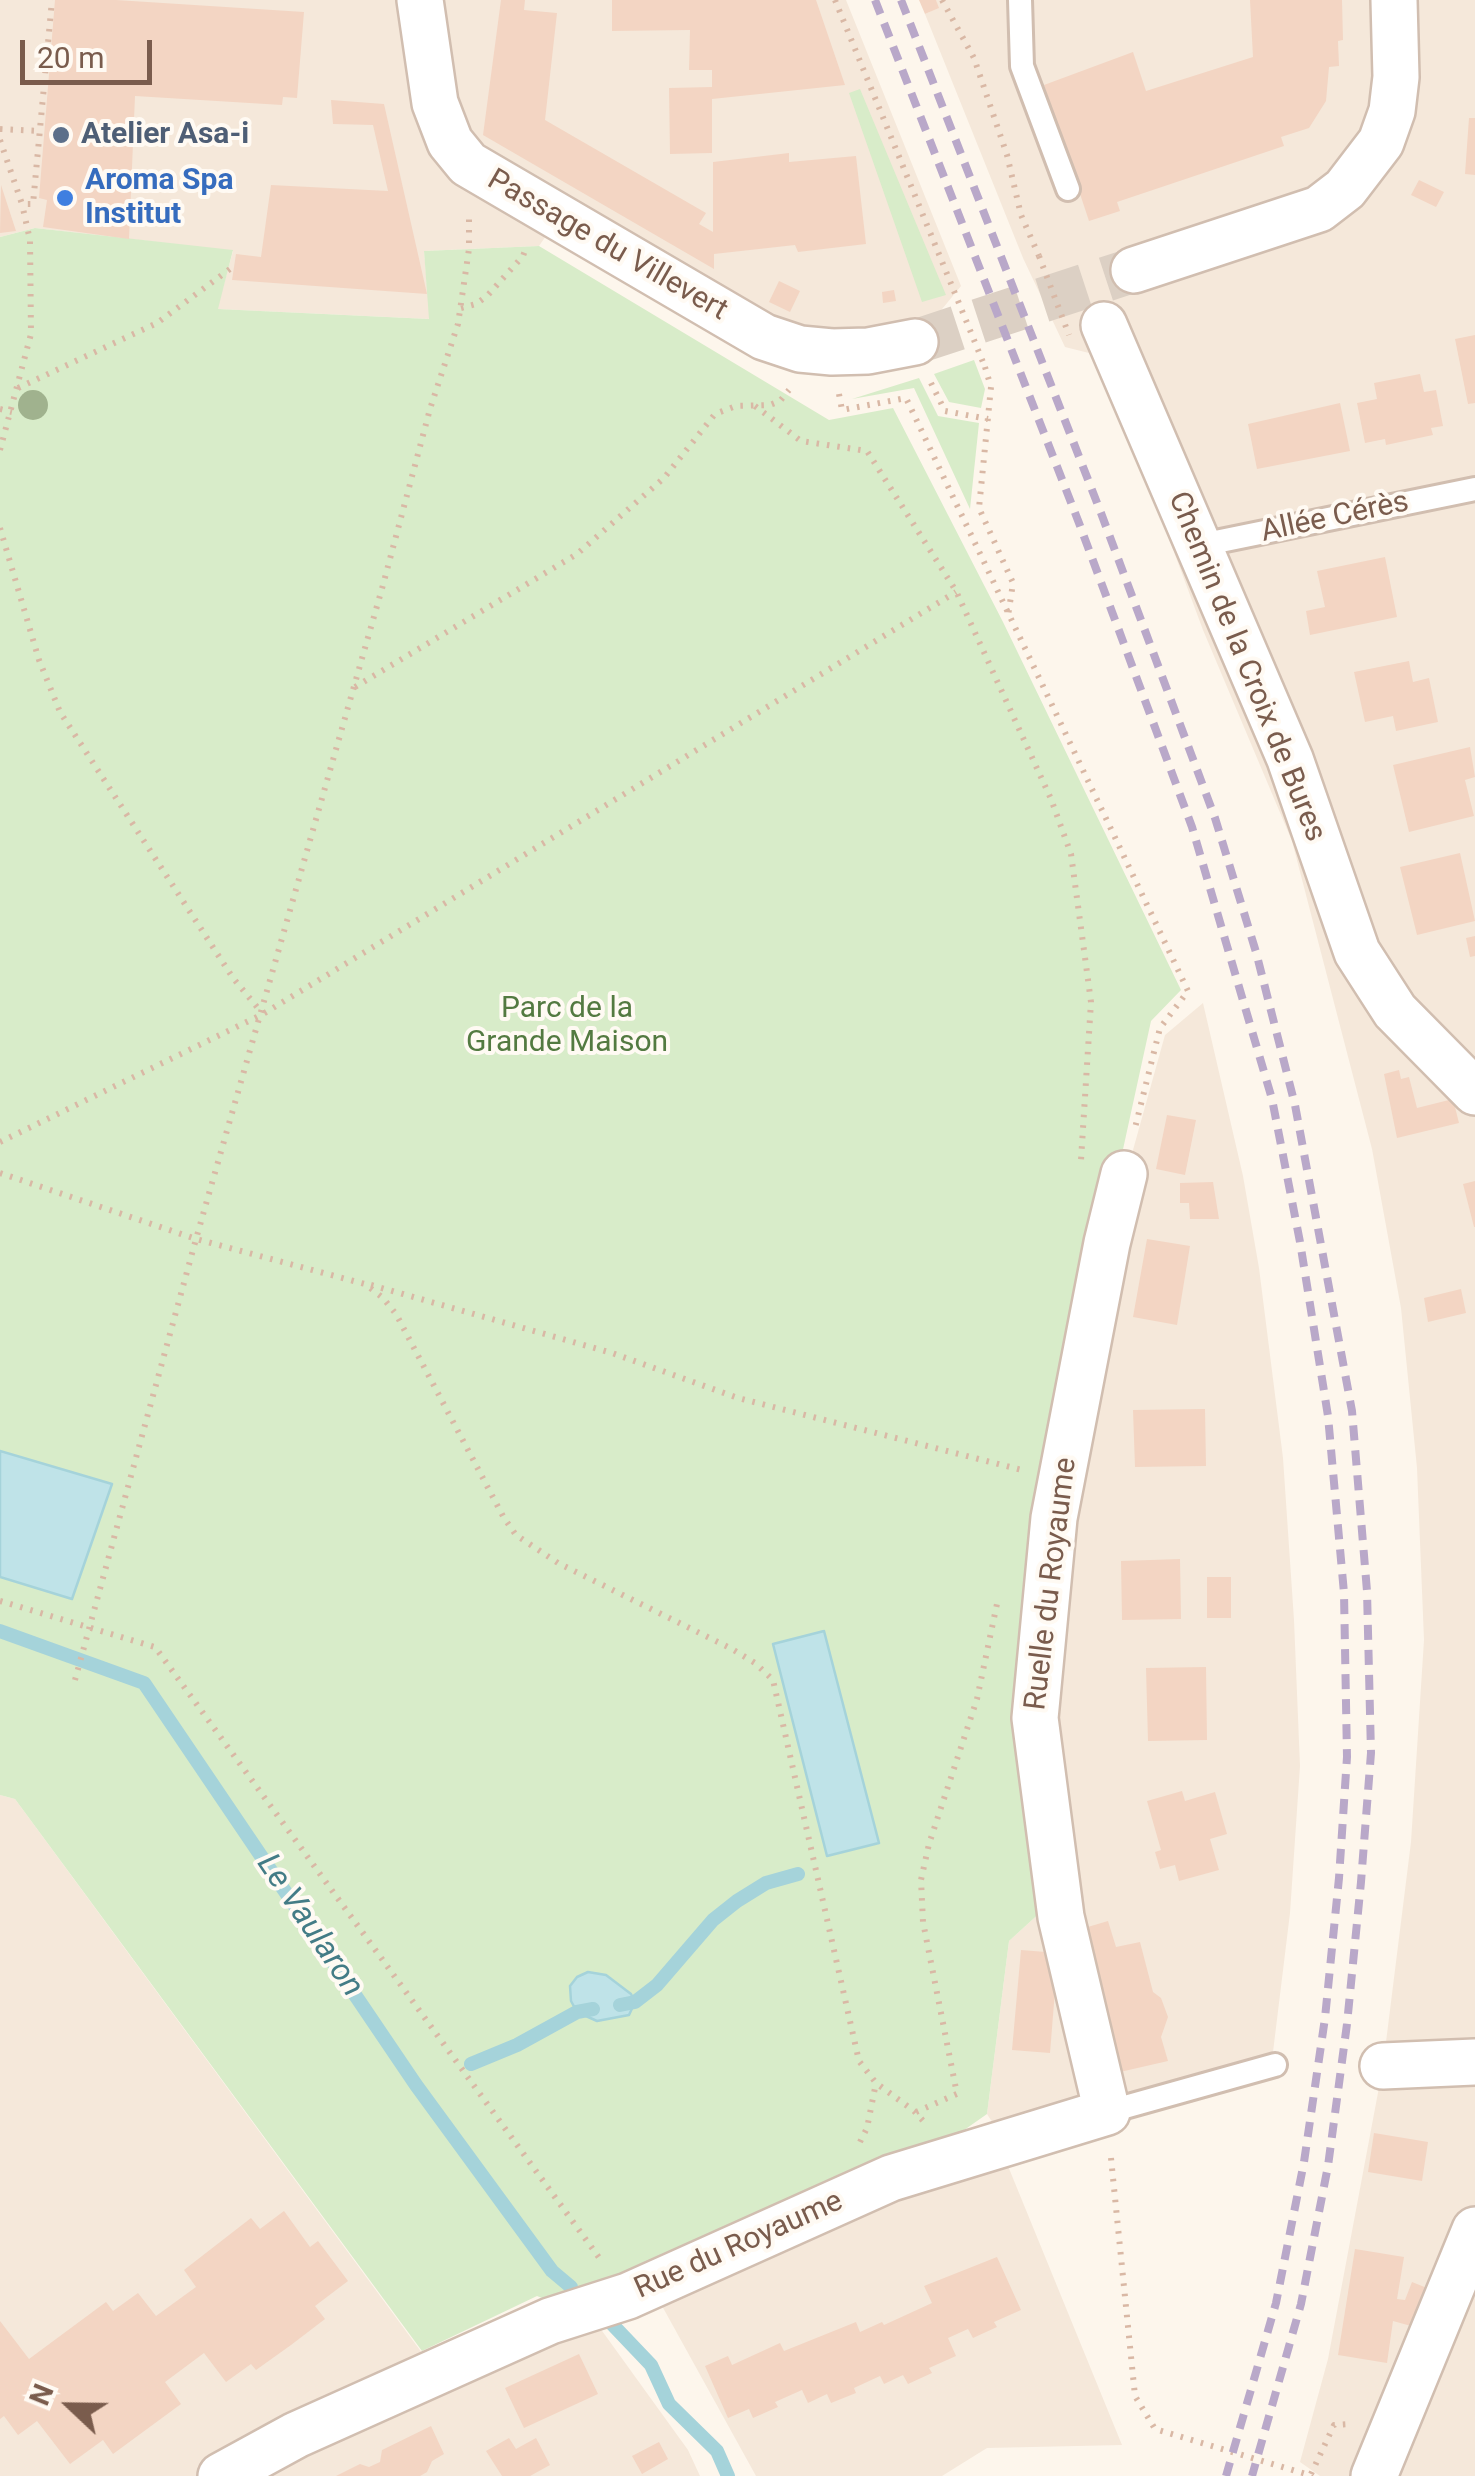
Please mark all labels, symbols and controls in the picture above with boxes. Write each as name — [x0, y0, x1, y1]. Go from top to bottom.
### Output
scale bar — [25, 20, 158, 82]
text: 20 m — [37, 40, 104, 75]
place label: Atelier Asa-i — [81, 117, 249, 153]
marker: Atelier Asa-i — [50, 124, 72, 146]
place label: Aroma Spa Institut — [85, 163, 234, 234]
street label: Passage du Villevert — [481, 163, 733, 329]
marker: Aroma Spa Institut — [54, 187, 76, 209]
street label: Allée Cérès — [1258, 485, 1412, 551]
street label: Chemin de la Croix de Bures — [1159, 487, 1333, 847]
park label: Parc de la Grande Maison — [466, 991, 668, 1062]
street label: Ruelle du Royaume — [1019, 1456, 1085, 1712]
water label: Le Vaularon — [247, 1847, 371, 2005]
street label: Rue du Royaume — [630, 2184, 848, 2308]
north arrow — [20, 2356, 120, 2456]
text: N — [23, 2379, 61, 2410]

